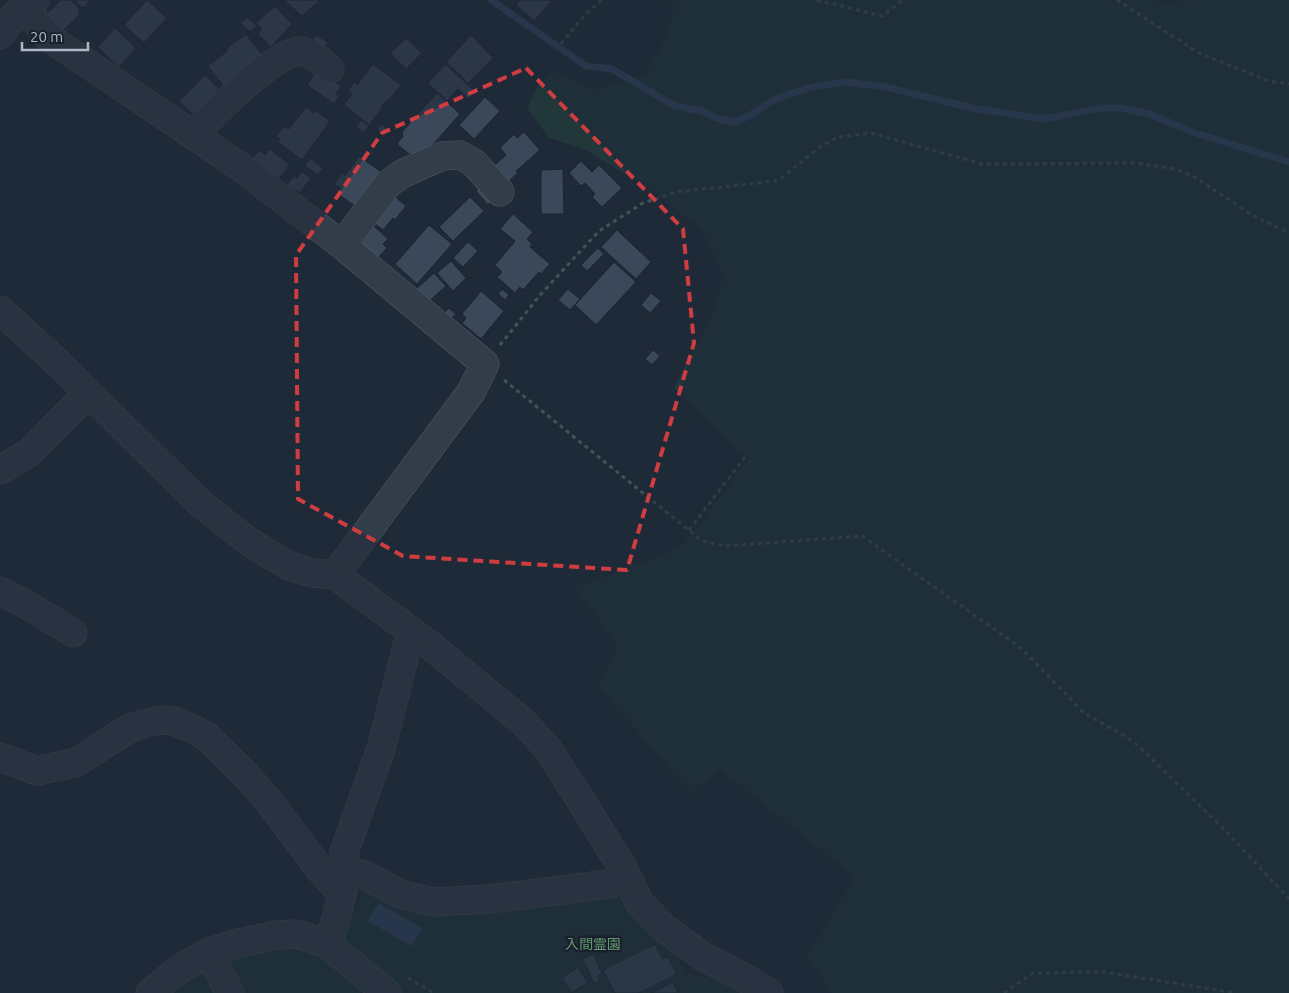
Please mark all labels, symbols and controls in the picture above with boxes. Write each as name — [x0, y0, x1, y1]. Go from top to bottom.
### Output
scale bar — [22, 20, 89, 52]
text: 20 m — [30, 28, 63, 45]
park label: 入間霊園 — [565, 936, 621, 952]

